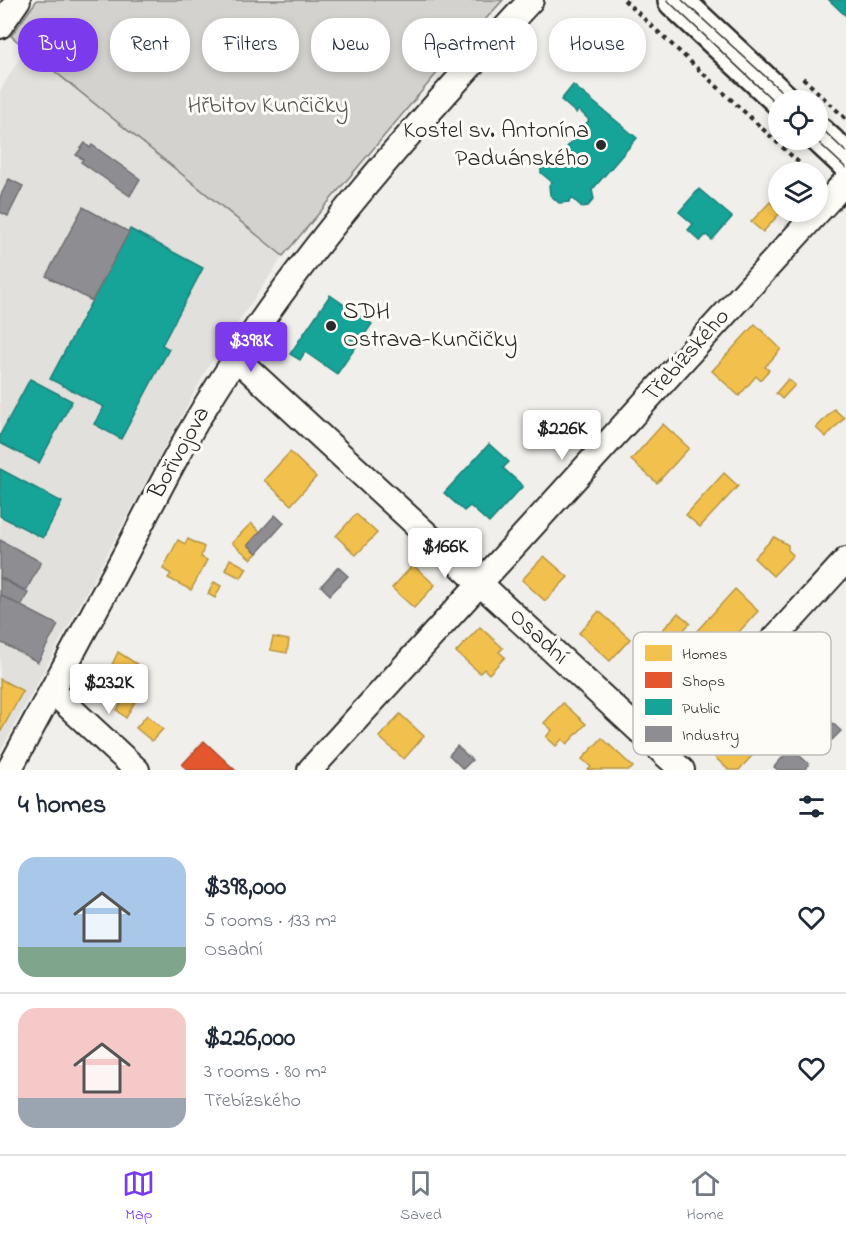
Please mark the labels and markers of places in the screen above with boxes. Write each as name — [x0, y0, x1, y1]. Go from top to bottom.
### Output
place label: Kostel sv. Antonína Paduánského — [403, 114, 589, 177]
marker: Kostel sv. Antonína Paduánského — [594, 138, 608, 152]
place label: SDH Ostrava-Kunčičky — [343, 295, 517, 359]
marker: SDH Ostrava-Kunčičky — [324, 319, 338, 333]
pin: $398K — [209, 322, 293, 373]
pin: $226K — [520, 410, 604, 461]
pin: $166K — [403, 528, 487, 579]
pin: $232K — [67, 664, 151, 715]

